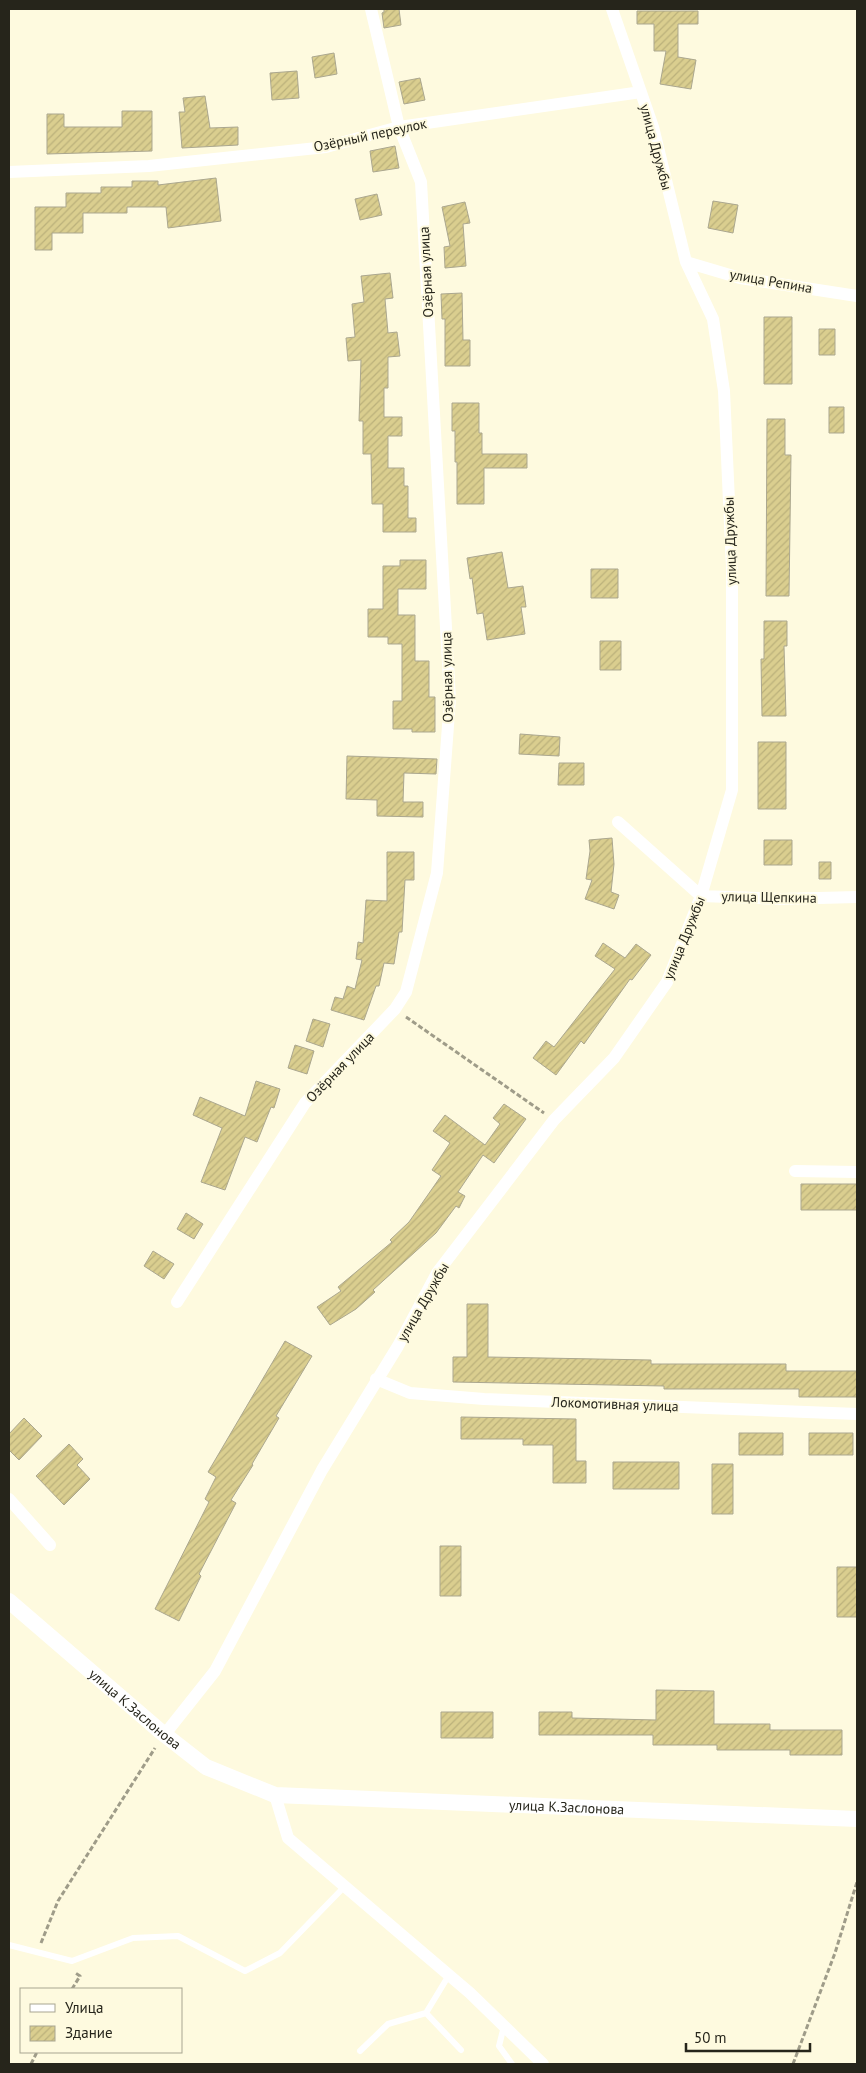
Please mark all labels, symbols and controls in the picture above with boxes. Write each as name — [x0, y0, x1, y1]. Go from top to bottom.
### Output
street label: улица Дружбы — [636, 102, 676, 192]
street label: Озёрный переулок — [312, 114, 429, 156]
street label: Озёрная улица — [415, 226, 437, 318]
street label: улица Репина — [728, 265, 814, 297]
street label: улица Дружбы — [719, 497, 741, 585]
street label: Озёрная улица — [437, 631, 457, 723]
street label: улица Щепкина — [721, 887, 817, 907]
street label: улица Дружбы — [659, 894, 709, 982]
street label: Озёрная улица — [302, 1028, 378, 1106]
street label: улица Дружбы — [393, 1259, 453, 1345]
street label: Локомотивная улица — [550, 1393, 679, 1415]
street label: улица К.Заслонова — [85, 1665, 185, 1753]
street label: улица К.Заслонова — [509, 1796, 625, 1818]
legend — [20, 1988, 182, 2053]
text: Улица — [65, 1998, 103, 2017]
scale bar — [686, 2020, 810, 2052]
text: Здание — [65, 2023, 113, 2042]
text: 50 m — [694, 2028, 727, 2047]

